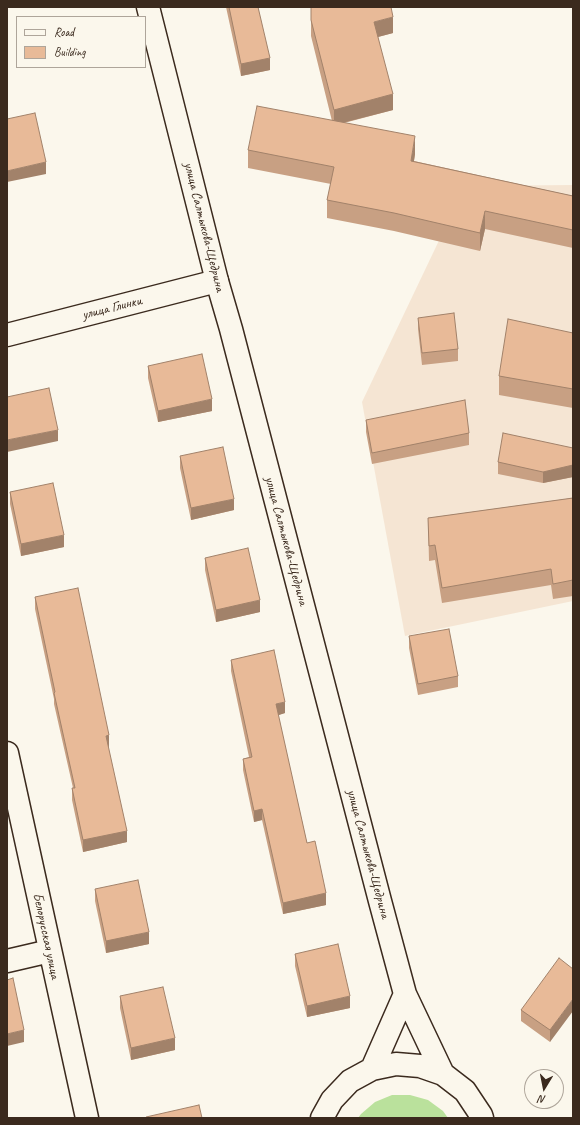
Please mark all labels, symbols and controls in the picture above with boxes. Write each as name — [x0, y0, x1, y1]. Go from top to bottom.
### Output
legend — [16, 16, 146, 68]
text: Road — [54, 24, 74, 40]
text: Building — [54, 44, 86, 60]
street label: улица Салтыкова-Щедрина — [180, 161, 228, 293]
street label: улица Глинки — [80, 292, 144, 324]
street label: улица Салтыкова-Щедрина — [261, 475, 311, 607]
street label: улица Салтыкова-Щедрина — [343, 788, 393, 920]
street label: Белорусская улица — [29, 892, 63, 980]
north arrow — [524, 1069, 564, 1109]
text: N — [538, 1092, 547, 1107]

